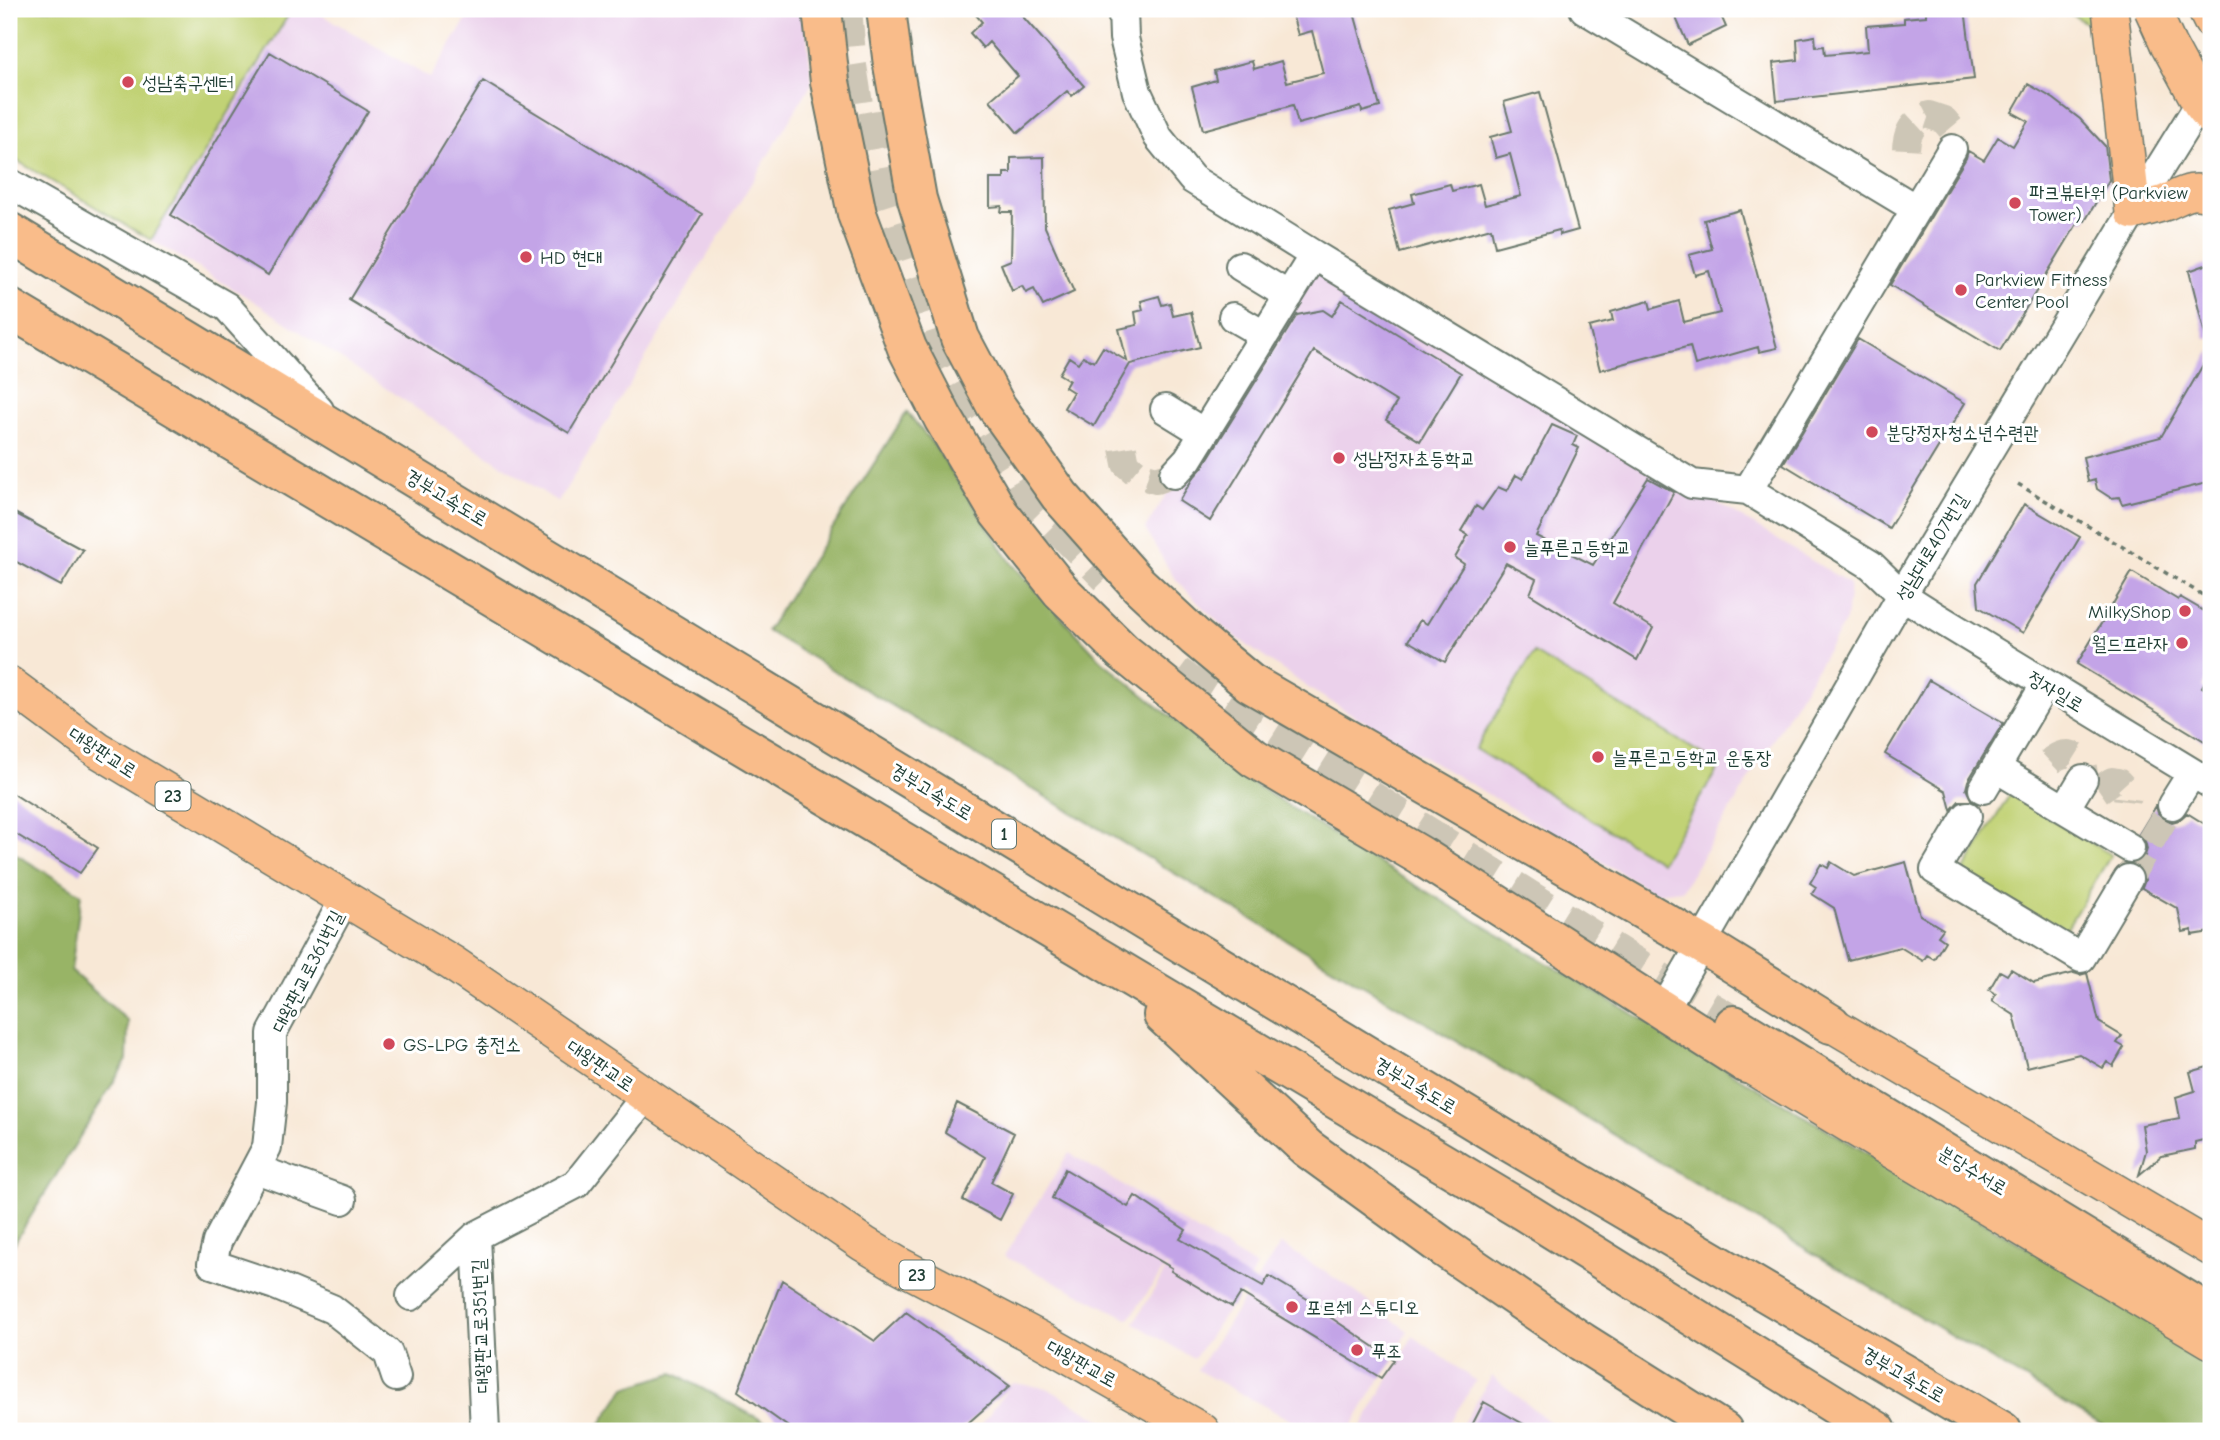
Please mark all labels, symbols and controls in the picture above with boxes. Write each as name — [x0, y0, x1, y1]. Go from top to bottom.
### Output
place label: 성남축구센터 — [142, 72, 234, 94]
marker: 성남축구센터 — [120, 74, 136, 90]
place label: 파크뷰타워 (Parkview Tower) — [2029, 182, 2189, 226]
marker: 파크뷰타워 (Parkview Tower) — [2007, 195, 2023, 211]
place label: HD 현대 — [540, 247, 603, 269]
marker: HD 현대 — [518, 249, 534, 265]
place label: Parkview Fitness Center Pool — [1975, 269, 2108, 313]
marker: Parkview Fitness Center Pool — [1953, 282, 1969, 298]
place label: 분당정자청소년수련관 — [1886, 422, 2039, 444]
marker: 분당정자청소년수련관 — [1864, 424, 1880, 440]
place label: 성남정자초등학교 — [1353, 448, 1475, 470]
marker: 성남정자초등학교 — [1331, 450, 1347, 466]
street label: 경부고속도로 — [402, 465, 491, 531]
street label: 성남대로407번길 — [1891, 490, 1973, 605]
place label: 늘푸른고등학교 — [1524, 537, 1631, 559]
marker: 늘푸른고등학교 — [1502, 539, 1518, 555]
place label: MilkyShop — [2088, 601, 2171, 623]
marker: MilkyShop — [2177, 603, 2193, 619]
place label: 월드프라자 — [2092, 633, 2168, 655]
marker: 월드프라자 — [2174, 635, 2190, 651]
street label: 정자일로 — [2024, 667, 2087, 717]
street label: 대왕판교로 — [64, 723, 141, 783]
place label: 늘푸른고등학교 운동장 — [1612, 747, 1771, 769]
marker: 늘푸른고등학교 운동장 — [1590, 749, 1606, 765]
street label: 경부고속도로 — [887, 759, 976, 825]
road number: 23 — [156, 782, 190, 810]
road number: 1 — [992, 820, 1016, 848]
street label: 대왕판교로361번길 — [268, 907, 348, 1036]
place label: GS-LPG 충전소 — [403, 1034, 521, 1056]
street label: 대왕판교로 — [563, 1035, 638, 1096]
marker: GS-LPG 충전소 — [381, 1036, 397, 1052]
street label: 경부고속도로 — [1371, 1053, 1460, 1119]
street label: 분당수서로 — [1934, 1142, 2011, 1200]
street label: 대왕판교로351번길 — [468, 1258, 494, 1394]
road number: 23 — [900, 1260, 934, 1290]
place label: 포르쉐 스튜디오 — [1306, 1297, 1419, 1319]
marker: 포르쉐 스튜디오 — [1284, 1299, 1300, 1315]
street label: 대왕판교로 — [1043, 1336, 1120, 1392]
place label: 푸조 — [1371, 1340, 1402, 1362]
marker: 푸조 — [1349, 1342, 1365, 1358]
street label: 경부고속도로 — [1858, 1342, 1949, 1407]

